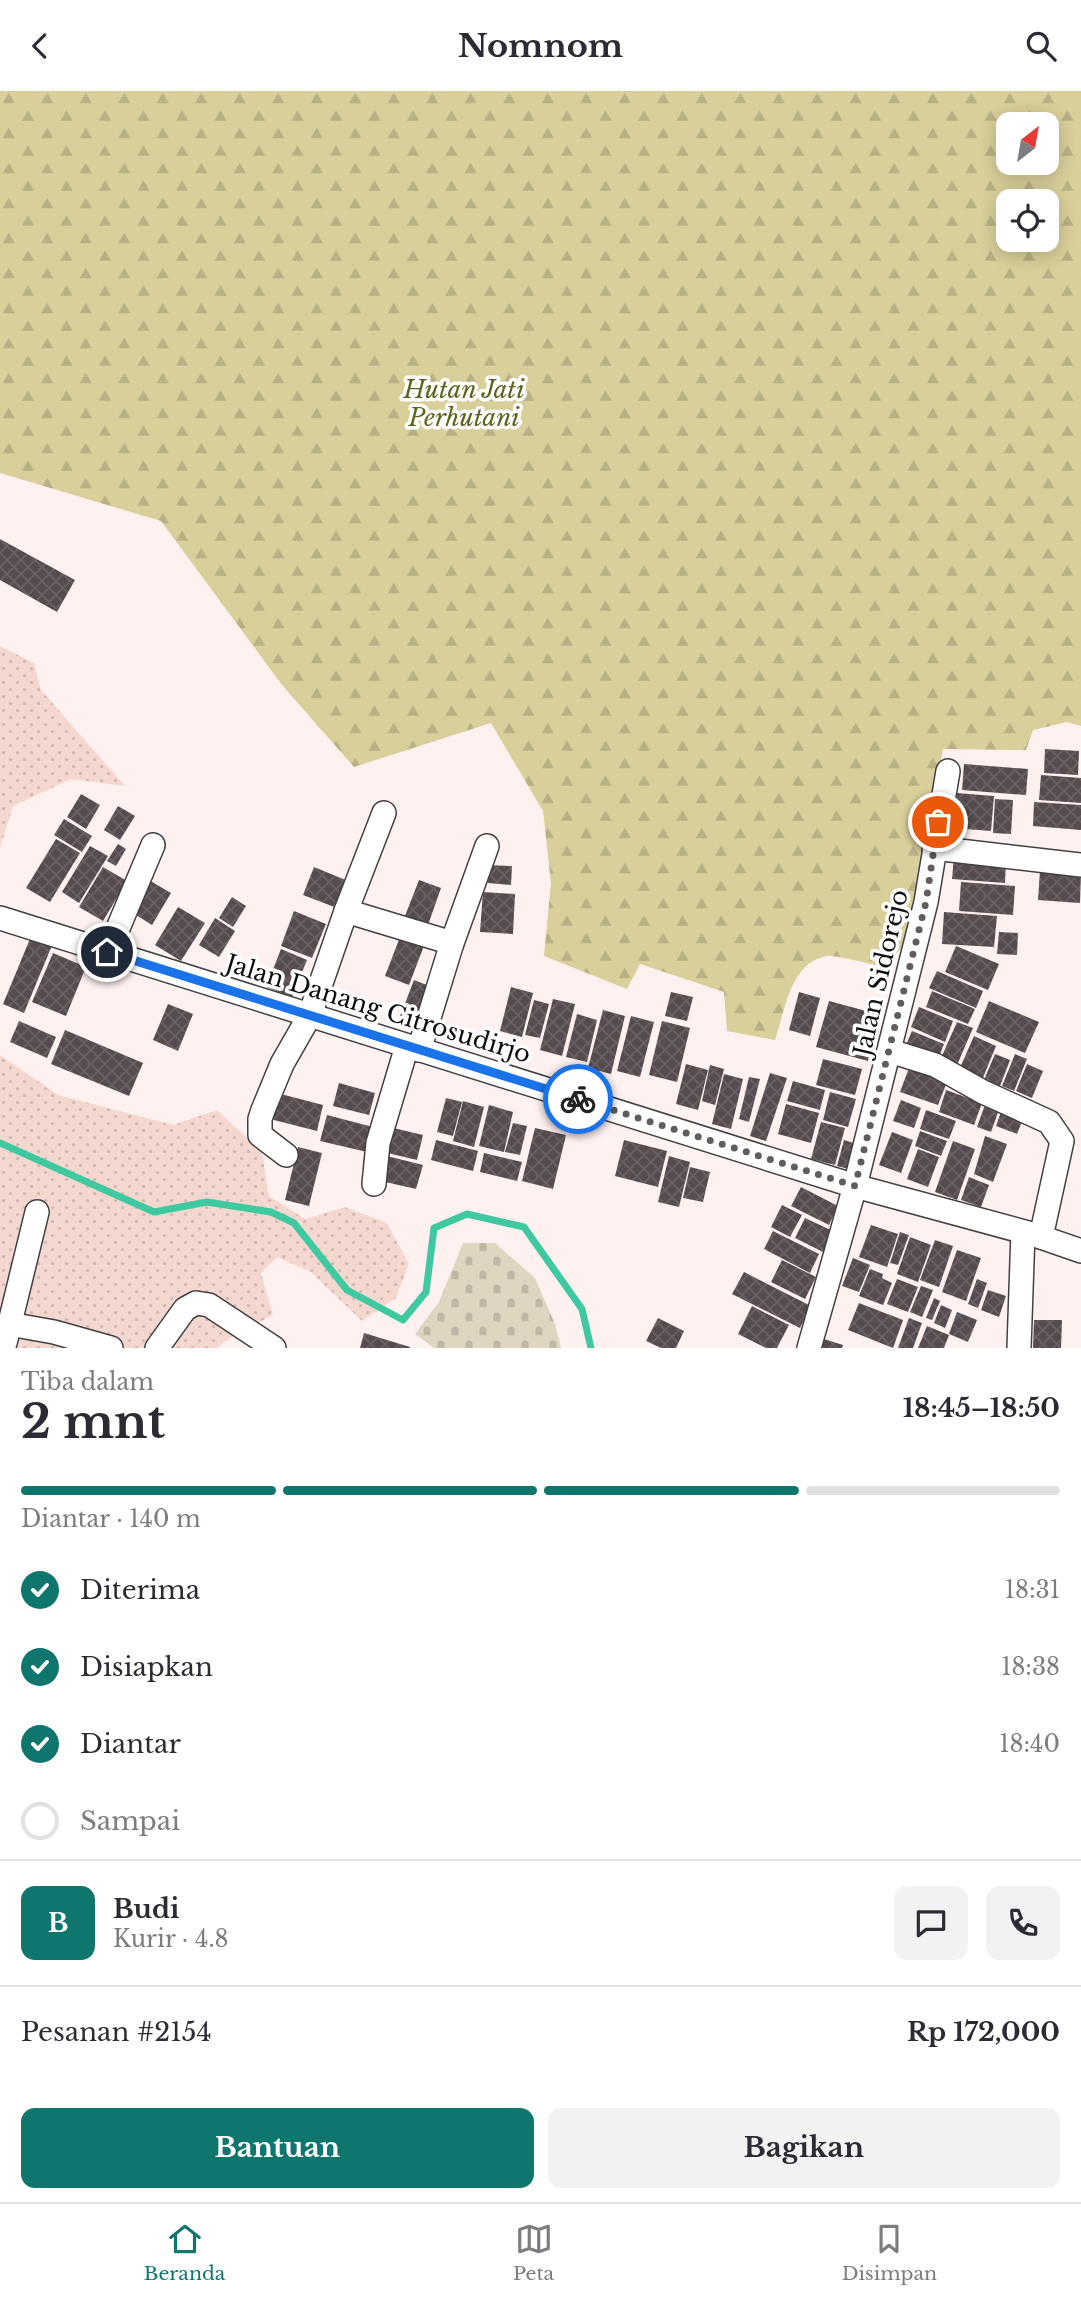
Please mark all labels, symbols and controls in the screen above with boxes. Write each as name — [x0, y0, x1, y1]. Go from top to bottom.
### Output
text: Nomnom — [458, 26, 623, 66]
icon: back — [21, 27, 59, 65]
icon: search — [1022, 27, 1060, 65]
north arrow — [996, 112, 1059, 175]
map controls — [996, 112, 1059, 252]
button: locate — [996, 189, 1059, 252]
park label: Hutan Jati Perhutani — [403, 375, 525, 432]
pin — [908, 792, 968, 852]
icon: bag — [919, 803, 957, 841]
street label: Jalan Sidorejo — [847, 887, 914, 1062]
pin — [77, 922, 137, 982]
icon: home — [88, 933, 126, 971]
street label: Jalan Danang Citrosudirjo — [219, 947, 534, 1069]
courier — [543, 1064, 613, 1134]
icon: bike — [559, 1080, 597, 1118]
text: Tiba dalam — [21, 1368, 154, 1396]
text: 18:45–18:50 — [903, 1392, 1060, 1424]
text: 2 mnt — [21, 1393, 165, 1450]
text: Diantar · 140 m — [21, 1505, 201, 1533]
icon: check — [21, 1571, 59, 1609]
text: Diterima — [80, 1574, 200, 1606]
text: 18:31 — [1005, 1576, 1060, 1604]
icon: check — [21, 1648, 59, 1686]
text: Disiapkan — [80, 1651, 213, 1683]
text: 18:38 — [1001, 1653, 1060, 1681]
icon: check — [21, 1725, 59, 1763]
text: Diantar — [80, 1728, 181, 1760]
text: 18:40 — [999, 1730, 1060, 1758]
text: Sampai — [80, 1805, 180, 1837]
button: chat — [894, 1886, 968, 1960]
button: phone — [986, 1886, 1060, 1960]
text: Budi — [113, 1893, 179, 1925]
text: B — [48, 1907, 68, 1939]
text: Kurir · 4.8 — [113, 1925, 229, 1953]
text: Pesanan #2154 — [21, 2016, 212, 2048]
text: Rp 172,000 — [907, 2016, 1060, 2048]
button: Bantuan — [21, 2108, 534, 2188]
button: Bagikan — [548, 2108, 1060, 2188]
tab: Beranda — [144, 2220, 225, 2285]
tab: Peta — [513, 2220, 554, 2285]
tab: Disimpan — [842, 2220, 937, 2285]

